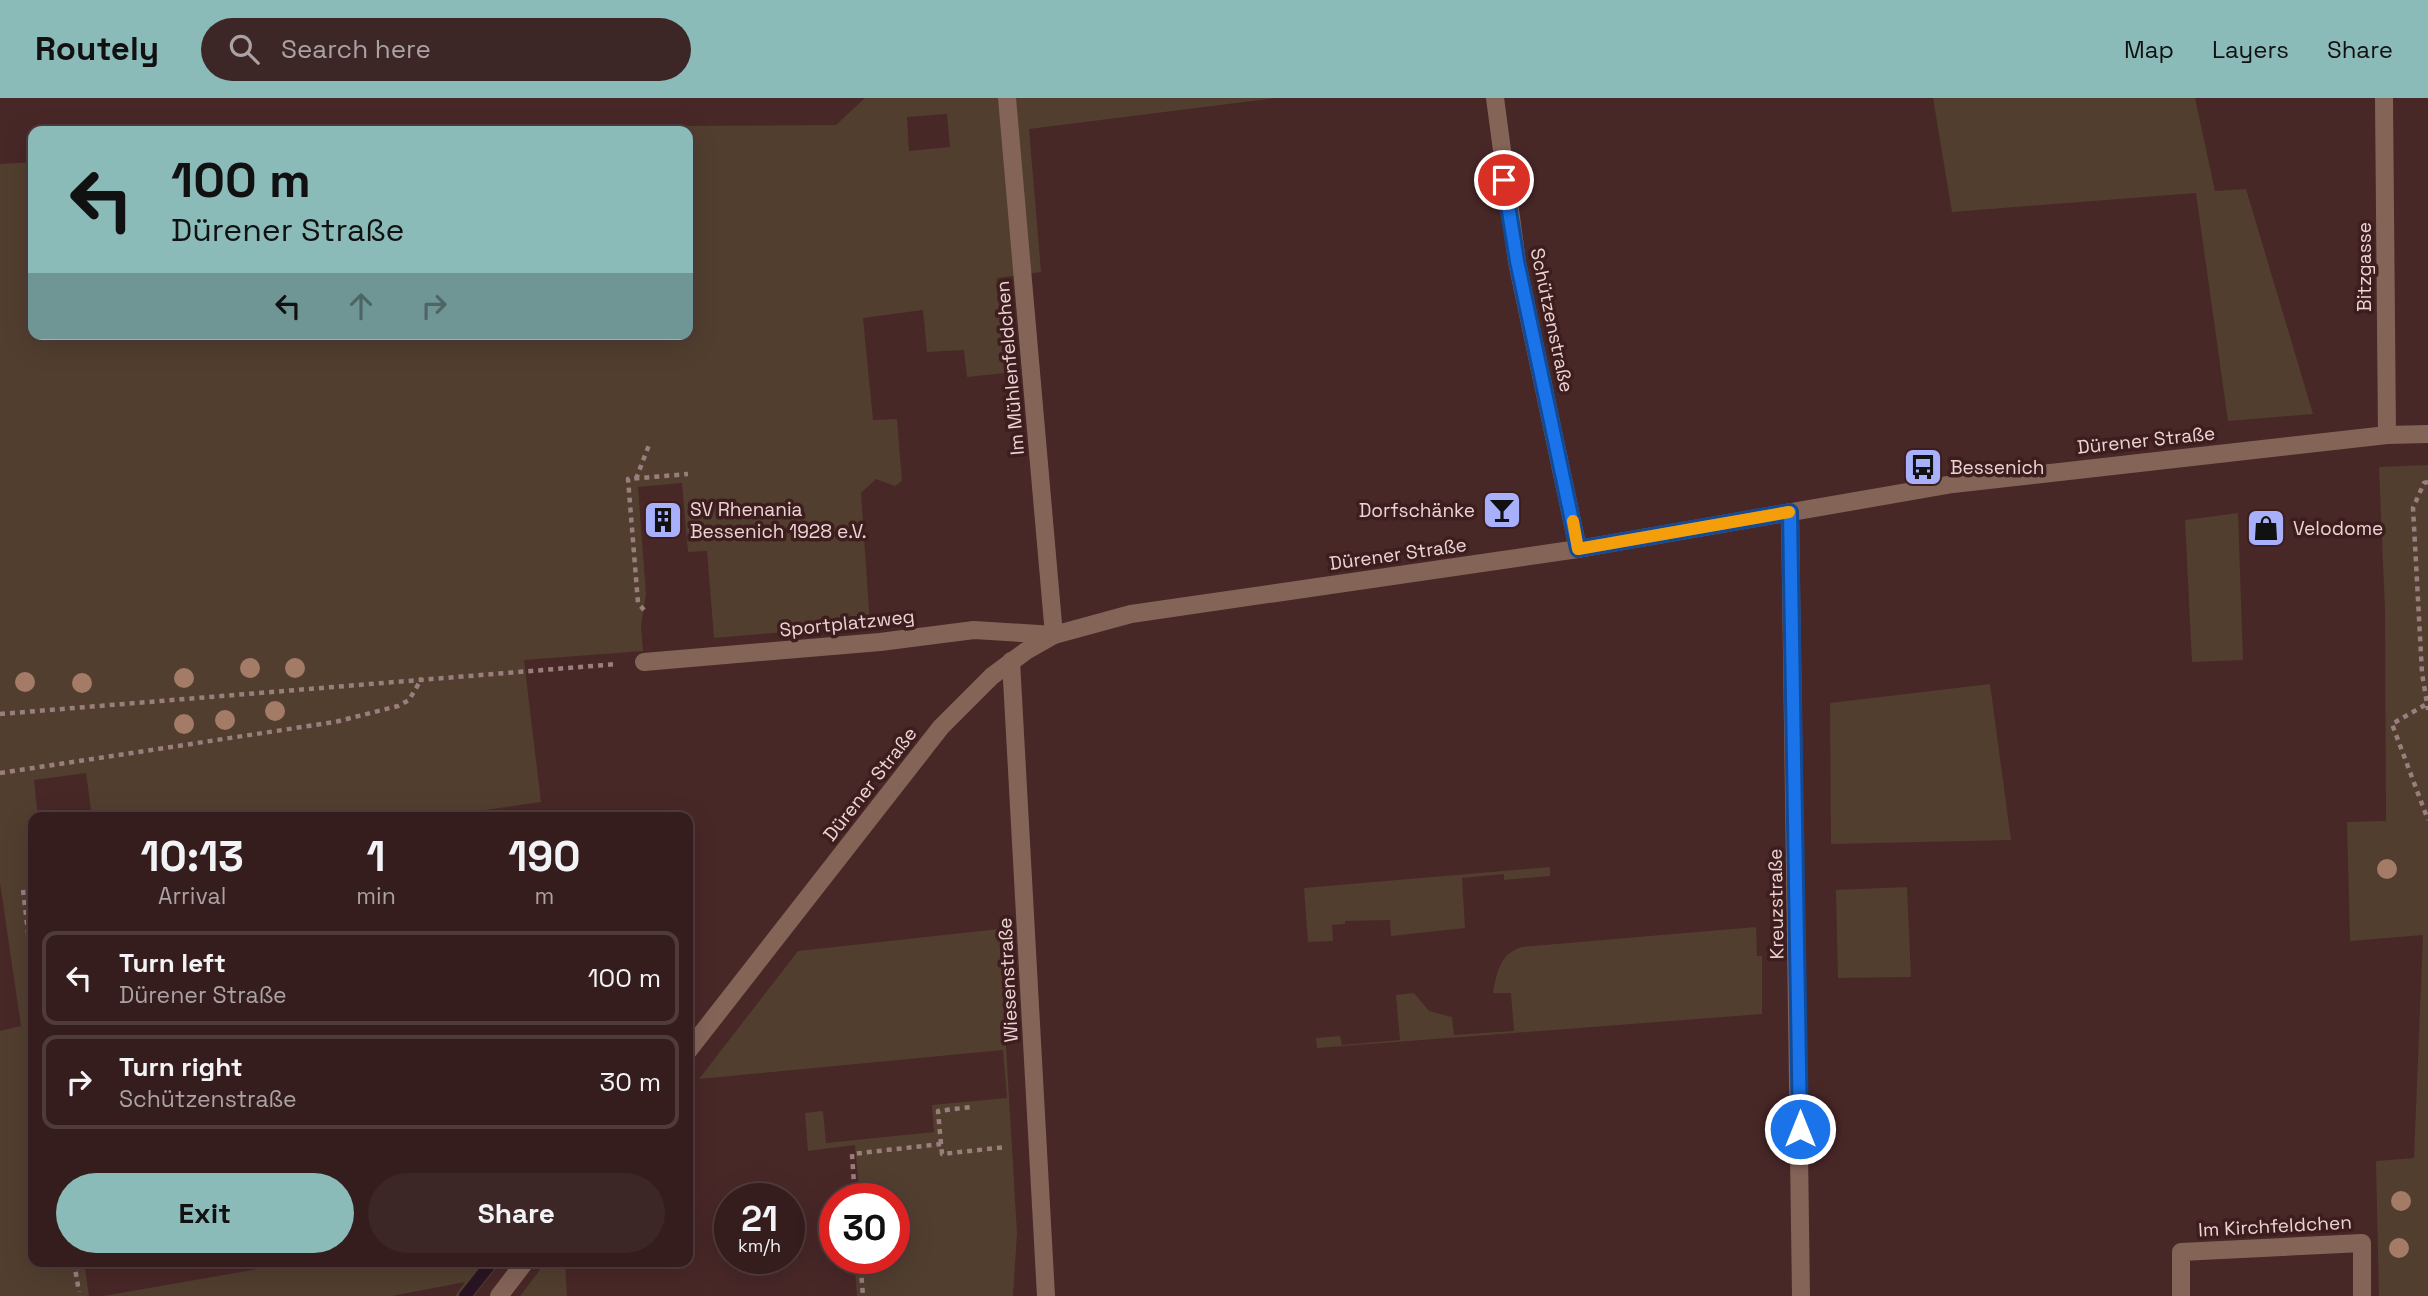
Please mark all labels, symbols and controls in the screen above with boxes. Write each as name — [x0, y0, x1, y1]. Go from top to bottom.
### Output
search box — [201, 18, 691, 81]
text: Routely — [35, 28, 159, 70]
icon: search — [225, 30, 263, 68]
text: Search here — [281, 32, 431, 66]
text: Map — [2124, 34, 2174, 65]
text: Layers — [2212, 34, 2289, 65]
text: Share — [2327, 34, 2393, 65]
text: 100 m — [171, 149, 311, 211]
pin — [1474, 150, 1534, 210]
icon: left — [56, 154, 147, 245]
icon: arrive — [1485, 161, 1523, 199]
text: Dürener Straße — [171, 210, 404, 250]
street label: Bitzgasse — [2352, 222, 2377, 312]
street label: Schützenstraße — [1525, 246, 1579, 394]
street label: Im Mühlenfeldchen — [990, 280, 1030, 456]
icon: left — [269, 287, 307, 325]
icon: ahead — [342, 287, 380, 325]
icon: right — [415, 287, 453, 325]
street label: Dürener Straße — [2076, 420, 2216, 460]
bus stop icon: Bessenich — [1902, 446, 1944, 488]
place label: Bessenich — [1950, 455, 2044, 480]
bar icon: Dorfschänke — [1481, 489, 1523, 531]
place label: SV Rhenania Bessenich 1928 e.V. — [690, 497, 867, 544]
place label: Dorfschänke — [1359, 498, 1475, 523]
building icon: SV Rhenania Bessenich 1928 e.V. — [642, 499, 684, 541]
shop icon: Velodome — [2245, 507, 2287, 549]
place label: Velodome — [2293, 516, 2383, 541]
street label: Dürener Straße — [1328, 532, 1468, 576]
street label: Sportplatzweg — [778, 603, 916, 643]
street label: Dürener Straße — [817, 722, 923, 846]
text: 10:13 — [141, 830, 244, 883]
text: 1 — [367, 830, 386, 883]
text: 190 — [508, 830, 580, 883]
street label: Kreuzstraße — [1763, 848, 1789, 960]
text: Arrival — [158, 881, 226, 911]
text: min — [356, 881, 396, 911]
text: m — [535, 881, 554, 911]
street label: Wiesenstraße — [992, 917, 1024, 1043]
text: Turn left — [119, 946, 226, 980]
icon: left — [60, 959, 98, 997]
text: 100 m — [588, 961, 661, 995]
text: Dürener Straße — [119, 980, 287, 1010]
text: Turn right — [119, 1050, 243, 1084]
icon: right — [60, 1063, 98, 1101]
text: 30 m — [600, 1065, 661, 1099]
text: Schützenstraße — [119, 1084, 297, 1114]
position arrow — [1763, 1092, 1837, 1166]
button: Exit — [56, 1173, 354, 1253]
button: Share — [368, 1173, 665, 1253]
speed limit sign: 30 — [819, 1183, 910, 1274]
text: 21 — [741, 1197, 778, 1241]
street label: Im Kirchfeldchen — [2198, 1209, 2352, 1243]
text: km/h — [738, 1234, 781, 1257]

